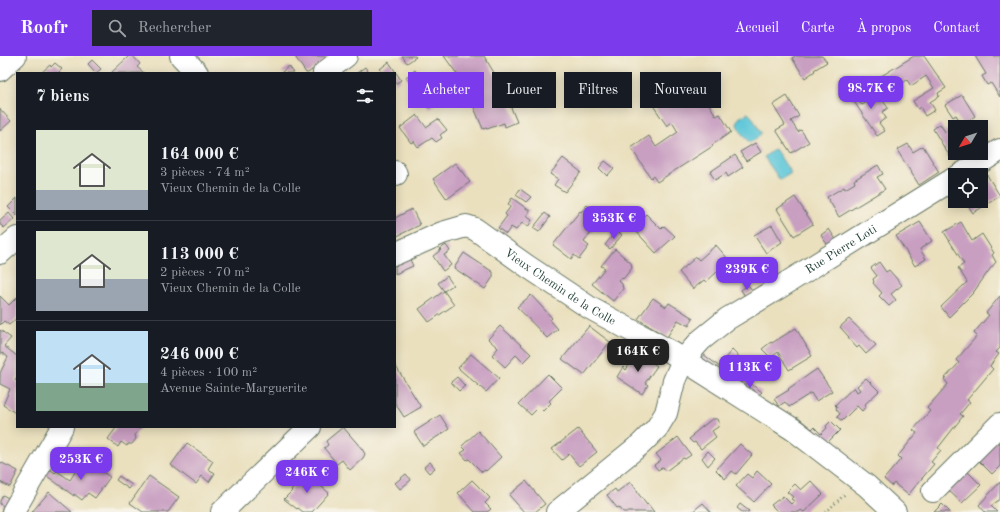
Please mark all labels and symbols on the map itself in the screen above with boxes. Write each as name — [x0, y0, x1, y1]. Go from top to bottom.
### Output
pin: 98.7K € — [834, 76, 908, 110]
north arrow — [948, 120, 988, 160]
pin: 353K € — [581, 206, 647, 240]
street label: Rue Pierre Loti — [804, 223, 879, 276]
street label: Vieux Chemin de la Colle — [502, 247, 618, 328]
pin: 239K € — [714, 257, 780, 291]
pin: 164K € — [605, 339, 671, 373]
pin: 113K € — [717, 355, 783, 389]
pin: 253K € — [48, 447, 114, 481]
pin: 246K € — [274, 460, 340, 494]

